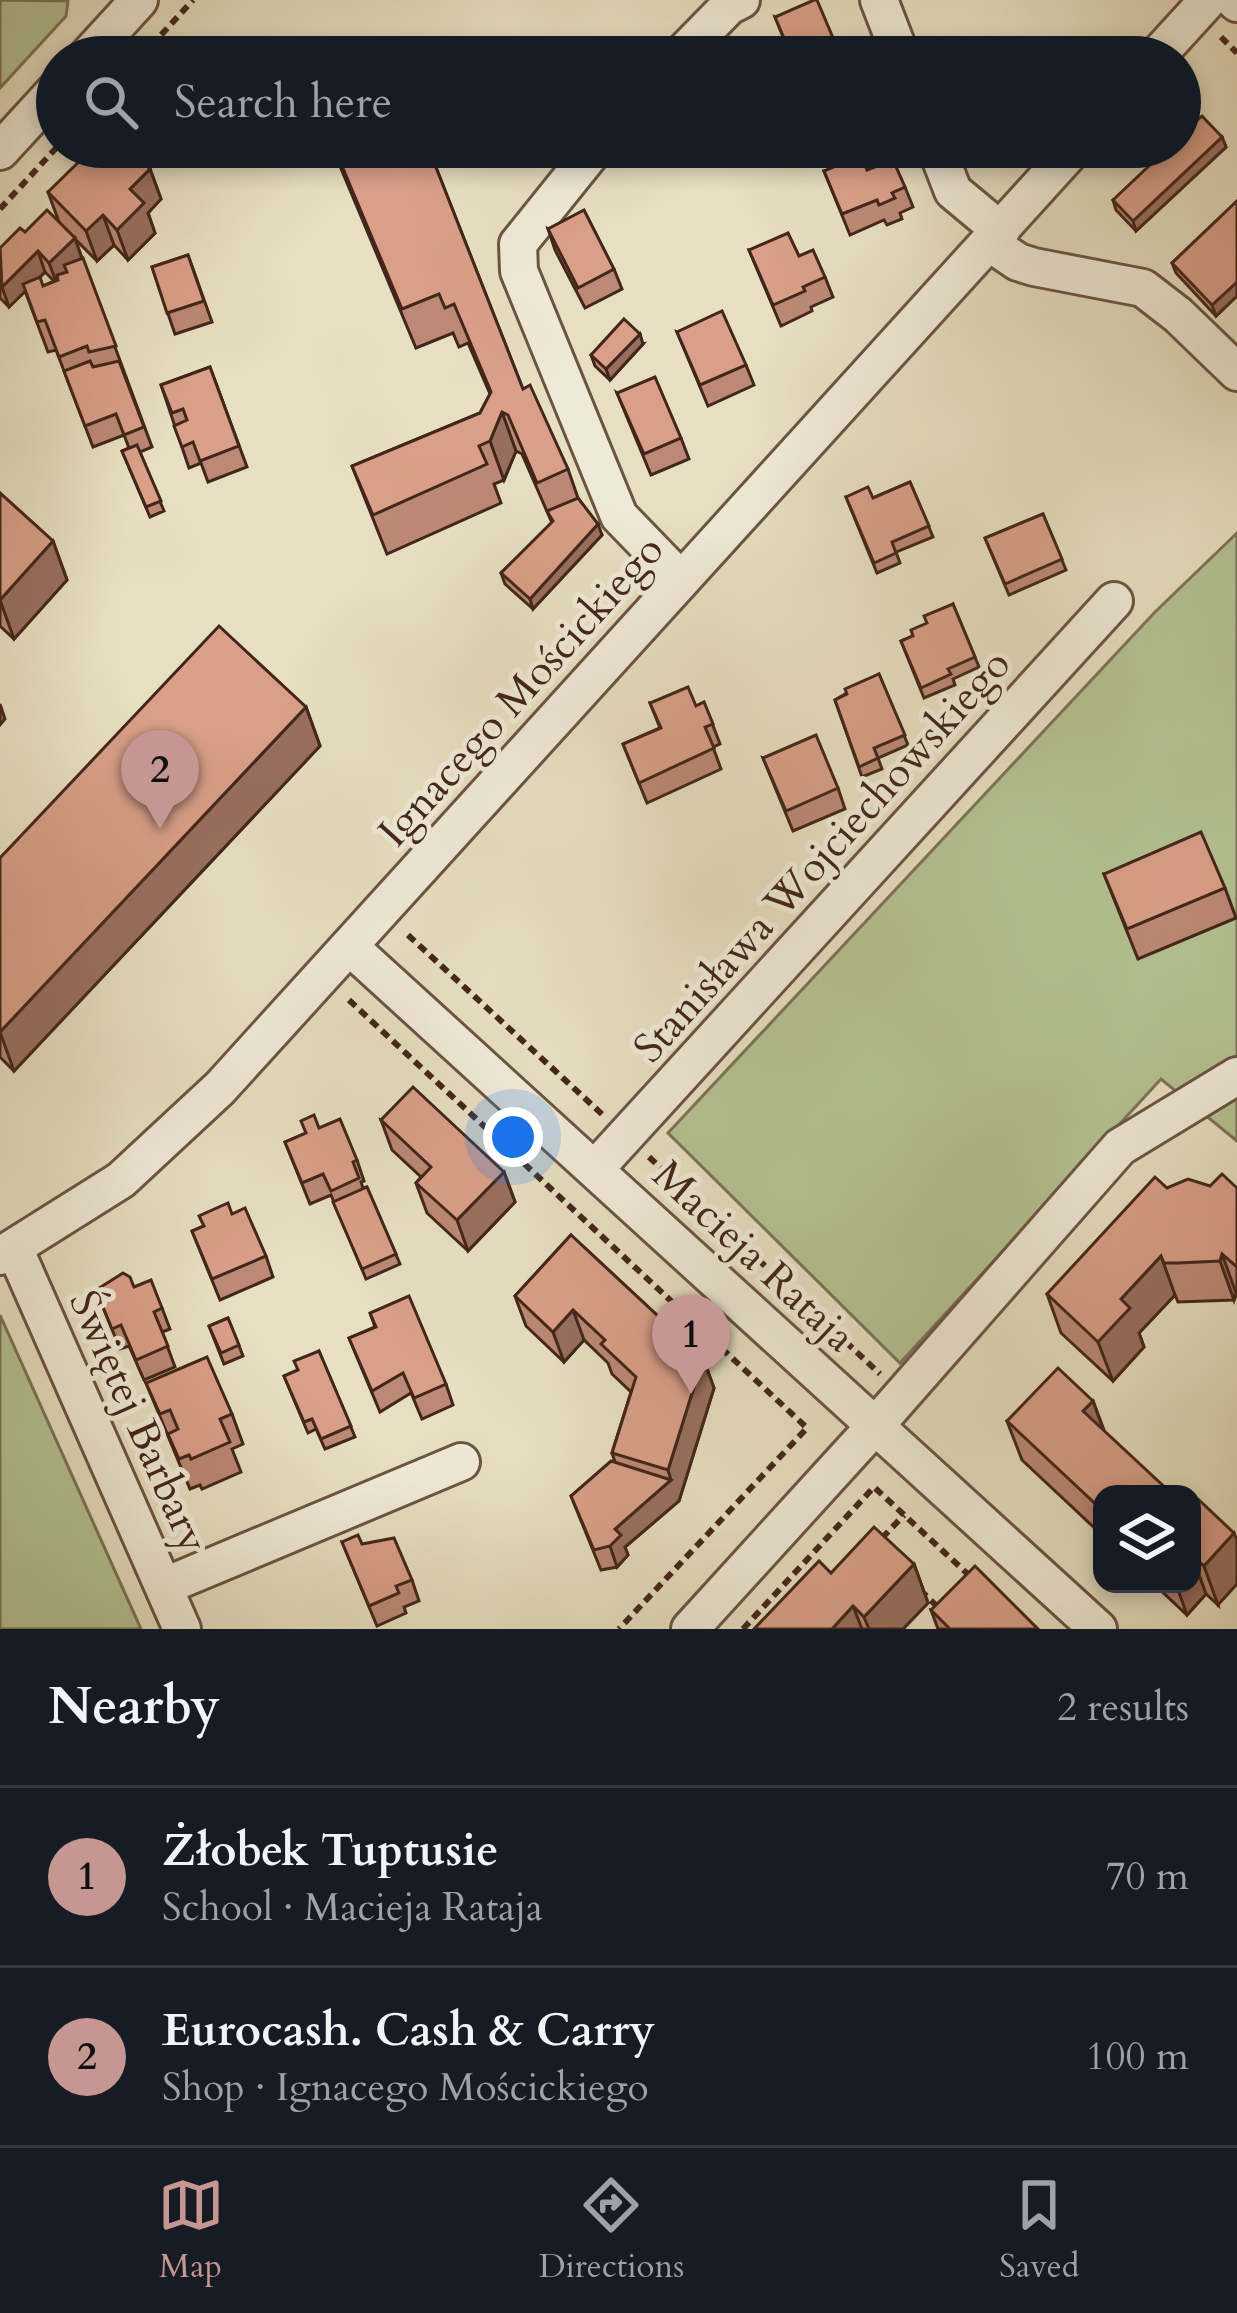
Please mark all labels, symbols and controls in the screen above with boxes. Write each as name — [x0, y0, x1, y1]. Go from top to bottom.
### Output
search box — [36, 36, 1201, 168]
icon: search — [78, 69, 144, 135]
text: Search here — [174, 72, 392, 133]
street label: Ignacego Mościckiego — [366, 523, 677, 859]
street label: Stanisława Wojciechowskiego — [621, 637, 1023, 1075]
pin: 2 — [121, 730, 199, 829]
your location — [483, 1107, 543, 1167]
street label: Macieja Rataja — [640, 1147, 868, 1365]
street label: Świętej Barbary — [55, 1282, 222, 1562]
pin: 1 — [652, 1295, 730, 1394]
map controls — [1093, 1485, 1201, 1593]
button: layers — [1093, 1485, 1201, 1593]
text: Nearby — [48, 1672, 220, 1742]
text: 2 results — [1057, 1681, 1189, 1734]
text: Żłobek Tuptusie — [162, 1820, 499, 1881]
text: 1 — [77, 1850, 97, 1903]
text: 70 m — [1106, 1850, 1189, 1903]
text: School · Macieja Rataja — [162, 1881, 543, 1934]
text: Eurocash. Cash & Carry — [162, 2000, 655, 2061]
text: 2 — [77, 2030, 97, 2083]
text: 100 m — [1086, 2030, 1189, 2083]
text: Shop · Ignacego Mościckiego — [162, 2061, 649, 2114]
tab: Map — [158, 2172, 224, 2289]
tab: Directions — [539, 2172, 684, 2289]
tab: Saved — [999, 2172, 1079, 2289]

